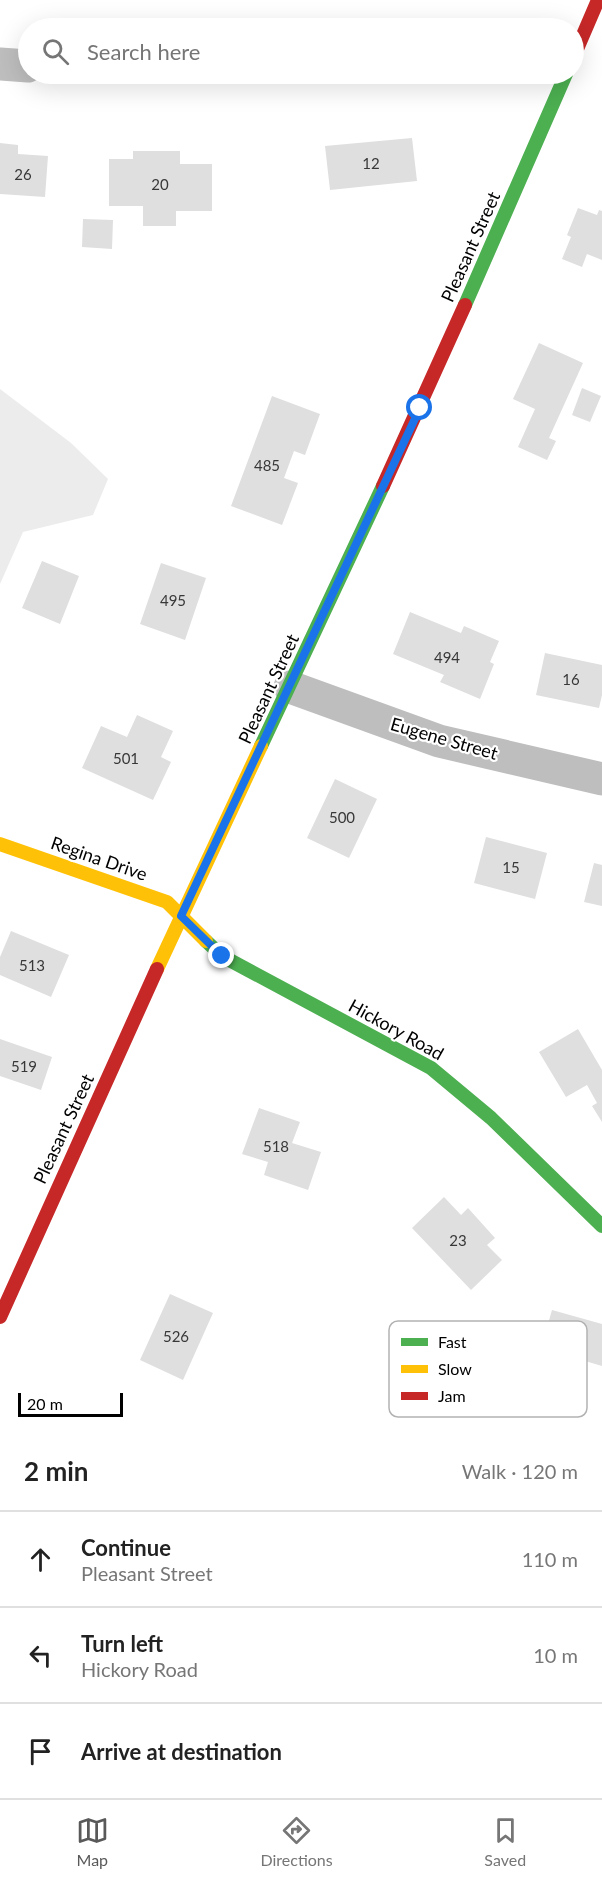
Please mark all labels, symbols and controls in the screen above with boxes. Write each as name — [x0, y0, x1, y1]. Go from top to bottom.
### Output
search box — [18, 18, 584, 84]
icon: search — [39, 35, 72, 68]
text: Search here — [87, 38, 200, 65]
house number: 12 — [362, 154, 380, 172]
house number: 26 — [14, 165, 32, 183]
house number: 20 — [151, 175, 169, 193]
street label: Pleasant Street — [436, 187, 504, 305]
route start — [406, 394, 432, 420]
house number: 485 — [254, 456, 280, 474]
house number: 495 — [160, 591, 186, 609]
street label: Pleasant Street — [233, 630, 303, 747]
house number: 494 — [434, 648, 460, 666]
house number: 16 — [562, 670, 580, 688]
street label: Eugene Street — [388, 712, 501, 764]
house number: 501 — [113, 749, 139, 767]
house number: 500 — [329, 808, 355, 826]
street label: Regina Drive — [48, 831, 150, 885]
house number: 15 — [502, 858, 520, 876]
route end — [208, 942, 234, 968]
house number: 513 — [19, 956, 45, 974]
street label: Hickory Road — [345, 994, 448, 1064]
house number: 519 — [11, 1057, 37, 1075]
street label: Pleasant Street — [28, 1070, 98, 1187]
house number: 518 — [263, 1137, 289, 1155]
house number: 23 — [449, 1231, 467, 1249]
legend — [389, 1321, 587, 1417]
house number: 526 — [163, 1327, 189, 1345]
text: Fast — [438, 1332, 467, 1351]
text: Slow — [438, 1359, 472, 1378]
text: Jam — [438, 1386, 466, 1405]
scale bar — [18, 1390, 123, 1418]
text: 20 m — [27, 1394, 63, 1413]
text: 2 min — [24, 1455, 88, 1487]
text: Walk · 120 m — [462, 1459, 578, 1483]
text: Continue — [81, 1534, 171, 1561]
icon: ahead — [24, 1543, 57, 1576]
text: 110 m — [522, 1547, 578, 1571]
text: Pleasant Street — [81, 1561, 213, 1585]
text: Turn left — [81, 1630, 163, 1657]
icon: left — [24, 1639, 57, 1672]
text: 10 m — [533, 1643, 578, 1667]
text: Hickory Road — [81, 1657, 198, 1681]
icon: arrive — [24, 1735, 57, 1768]
text: Arrive at destination — [81, 1738, 282, 1765]
tab: Map — [76, 1814, 109, 1869]
tab: Directions — [260, 1814, 333, 1869]
tab: Saved — [484, 1814, 526, 1869]

